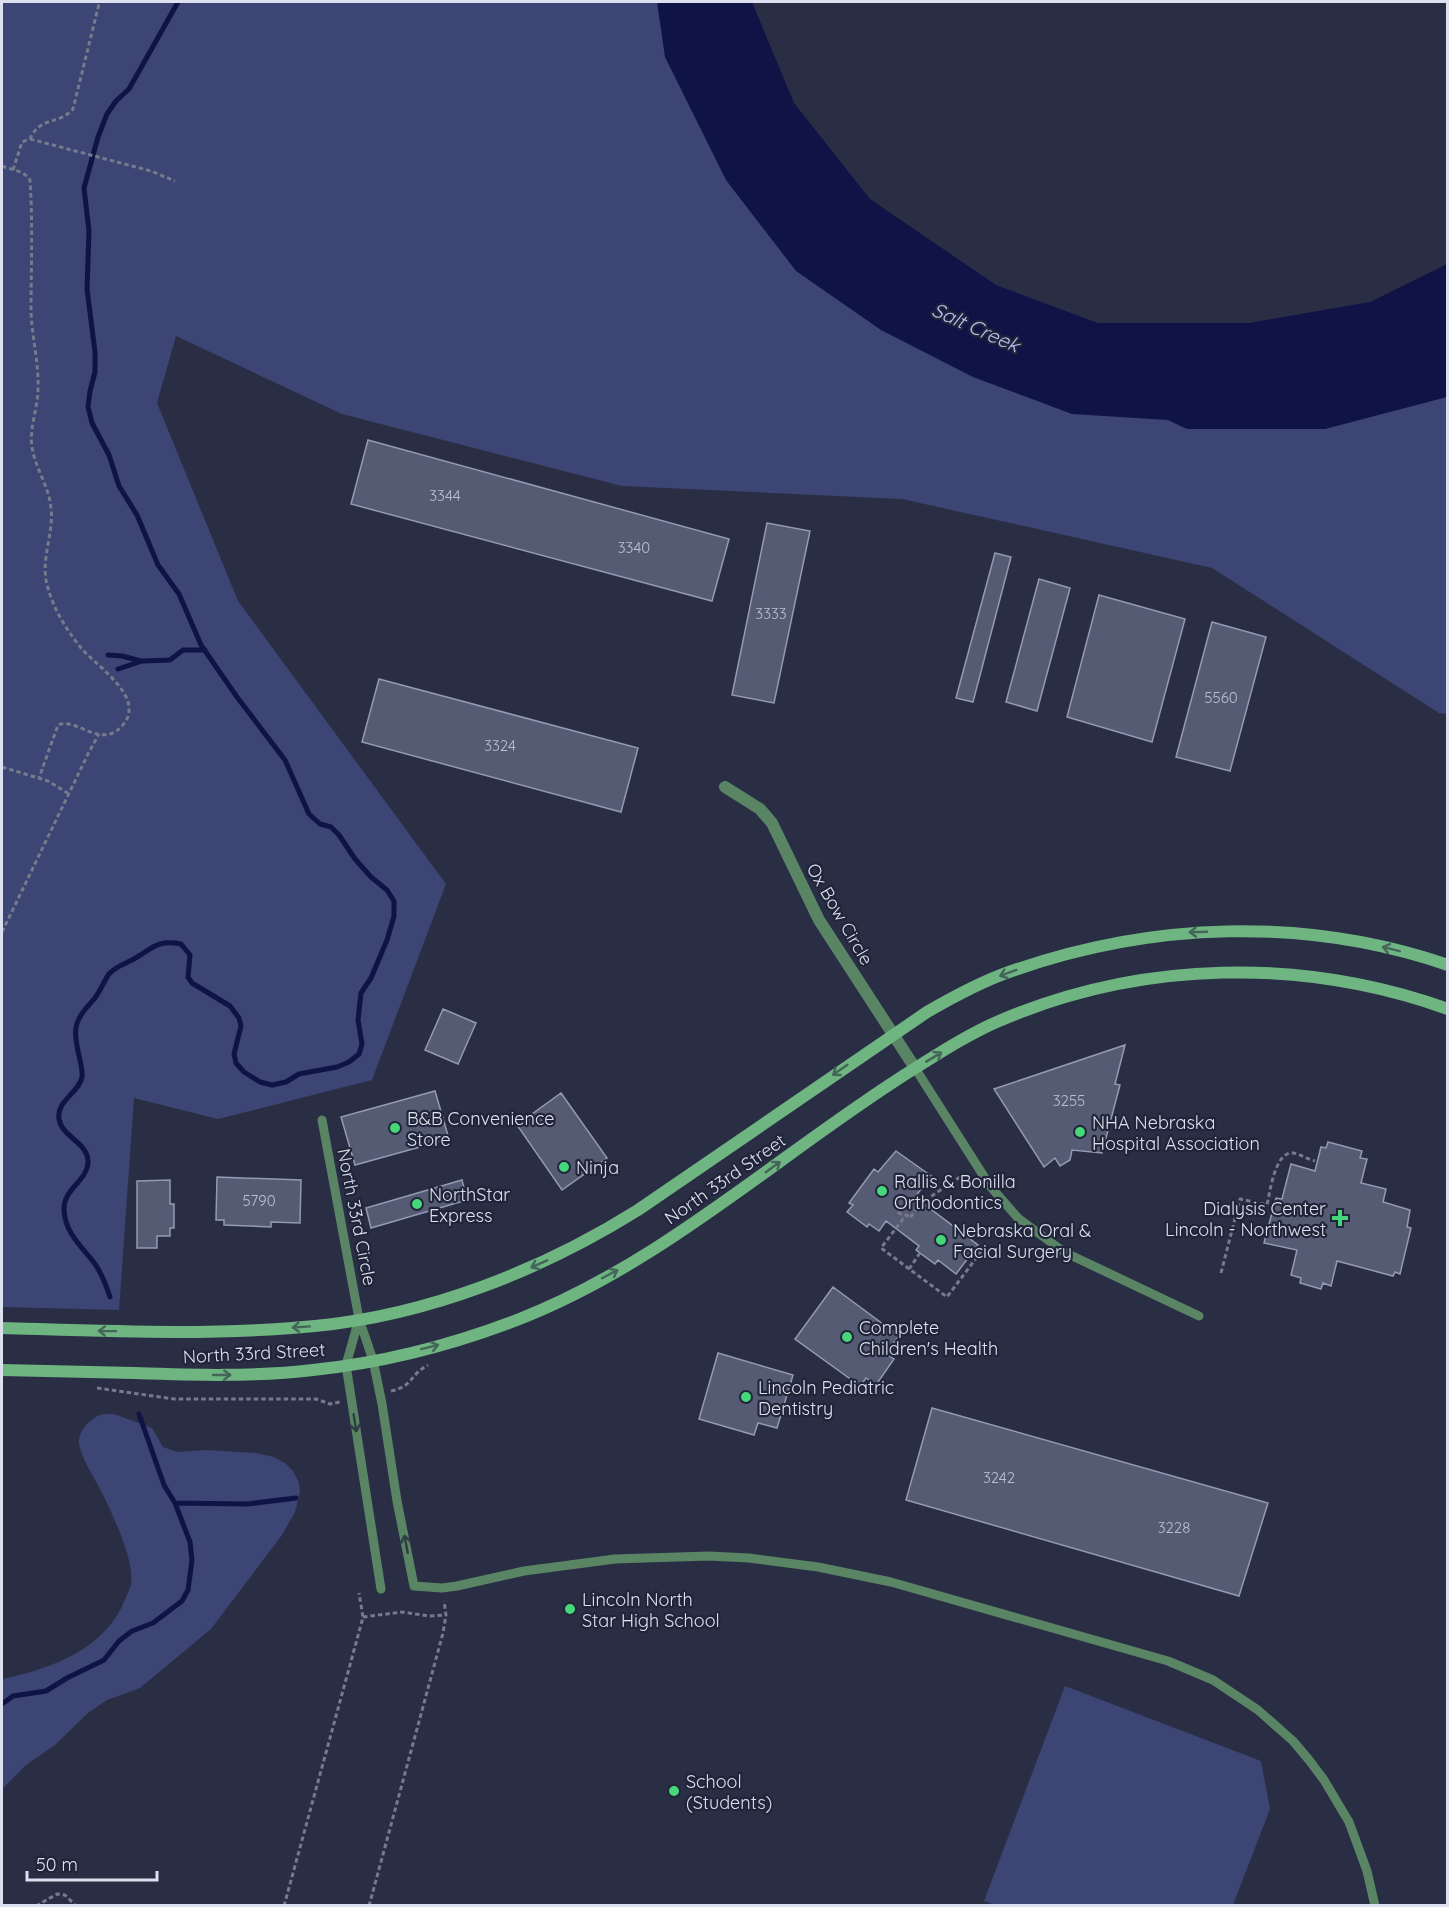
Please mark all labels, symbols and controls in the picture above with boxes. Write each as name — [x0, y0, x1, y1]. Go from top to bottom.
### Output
water label: Salt Creek — [928, 297, 1026, 358]
house number: 3344 — [429, 486, 461, 505]
house number: 3340 — [618, 538, 650, 557]
house number: 3333 — [755, 604, 787, 623]
house number: 5560 — [1204, 688, 1238, 707]
house number: 3324 — [484, 736, 516, 755]
street label: Ox Bow Circle — [802, 859, 878, 969]
one-way arrow — [1188, 926, 1208, 937]
one-way arrow — [1382, 942, 1401, 954]
one-way arrow — [999, 968, 1018, 979]
one-way arrow — [925, 1050, 942, 1062]
one-way arrow — [832, 1064, 848, 1076]
house number: 3255 — [1053, 1091, 1085, 1110]
place label: B&B Convenience Store — [407, 1107, 554, 1151]
place label: NHA Nebraska Hospital Association — [1092, 1111, 1260, 1155]
marker: B&B Convenience Store — [388, 1121, 402, 1135]
marker: NHA Nebraska Hospital Association — [1073, 1125, 1087, 1139]
street label: North 33rd Street — [660, 1129, 790, 1229]
street label: North 33rd Circle — [332, 1147, 382, 1287]
place label: Ninja — [576, 1156, 619, 1179]
marker: Ninja — [557, 1160, 571, 1174]
one-way arrow — [764, 1161, 780, 1173]
place label: Rallis & Bonilla Orthodontics — [894, 1170, 1016, 1214]
place label: NorthStar Express — [429, 1183, 510, 1227]
marker: Rallis & Bonilla Orthodontics — [875, 1184, 889, 1198]
house number: 5790 — [242, 1191, 276, 1210]
marker: NorthStar Express — [410, 1197, 424, 1211]
place label: Dialysis Center Lincoln - Northwest — [1165, 1197, 1326, 1241]
marker: Dialysis Center Lincoln - Northwest — [1331, 1209, 1349, 1227]
place label: Nebraska Oral & Facial Surgery — [953, 1219, 1091, 1263]
marker: Nebraska Oral & Facial Surgery — [934, 1233, 948, 1247]
one-way arrow — [531, 1258, 549, 1270]
one-way arrow — [601, 1268, 619, 1279]
place label: Complete Children's Health — [859, 1316, 998, 1360]
one-way arrow — [292, 1322, 312, 1333]
one-way arrow — [97, 1325, 117, 1337]
marker: Complete Children's Health — [840, 1330, 854, 1344]
street label: North 33rd Street — [182, 1338, 326, 1368]
one-way arrow — [420, 1341, 439, 1353]
one-way arrow — [211, 1369, 231, 1381]
place label: Lincoln Pediatric Dentistry — [758, 1376, 894, 1420]
marker: Lincoln Pediatric Dentistry — [739, 1390, 753, 1404]
one-way arrow — [350, 1413, 361, 1433]
house number: 3242 — [983, 1468, 1015, 1487]
house number: 3228 — [1158, 1518, 1190, 1537]
one-way arrow — [400, 1534, 411, 1554]
place label: Lincoln North Star High School — [582, 1588, 720, 1632]
marker: Lincoln North Star High School — [563, 1602, 577, 1616]
place label: School (Students) — [686, 1770, 772, 1814]
marker: School (Students) — [667, 1784, 681, 1798]
scale bar — [27, 1844, 158, 1882]
text: 50 m — [36, 1853, 78, 1876]

